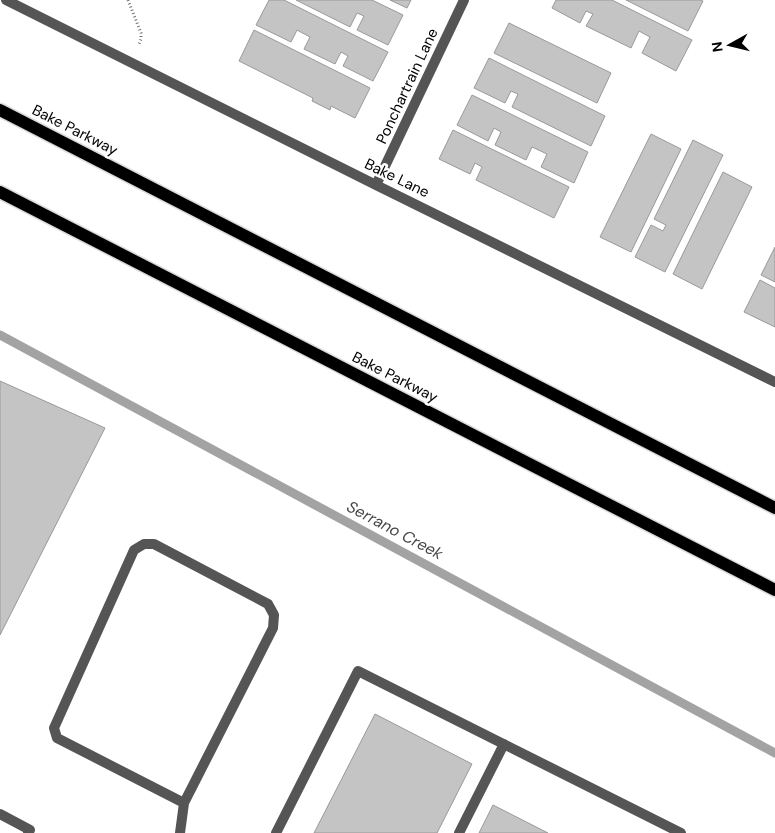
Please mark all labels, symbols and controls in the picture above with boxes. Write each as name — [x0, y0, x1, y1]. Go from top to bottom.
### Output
north arrow — [705, 20, 755, 70]
street label: Ponchartrain Lane — [371, 25, 443, 147]
text: N — [708, 40, 727, 53]
street label: Bake Parkway — [29, 100, 122, 161]
street label: Bake Lane — [361, 154, 433, 202]
street label: Bake Parkway — [349, 347, 442, 408]
water label: Serrano Creek — [343, 496, 447, 565]

